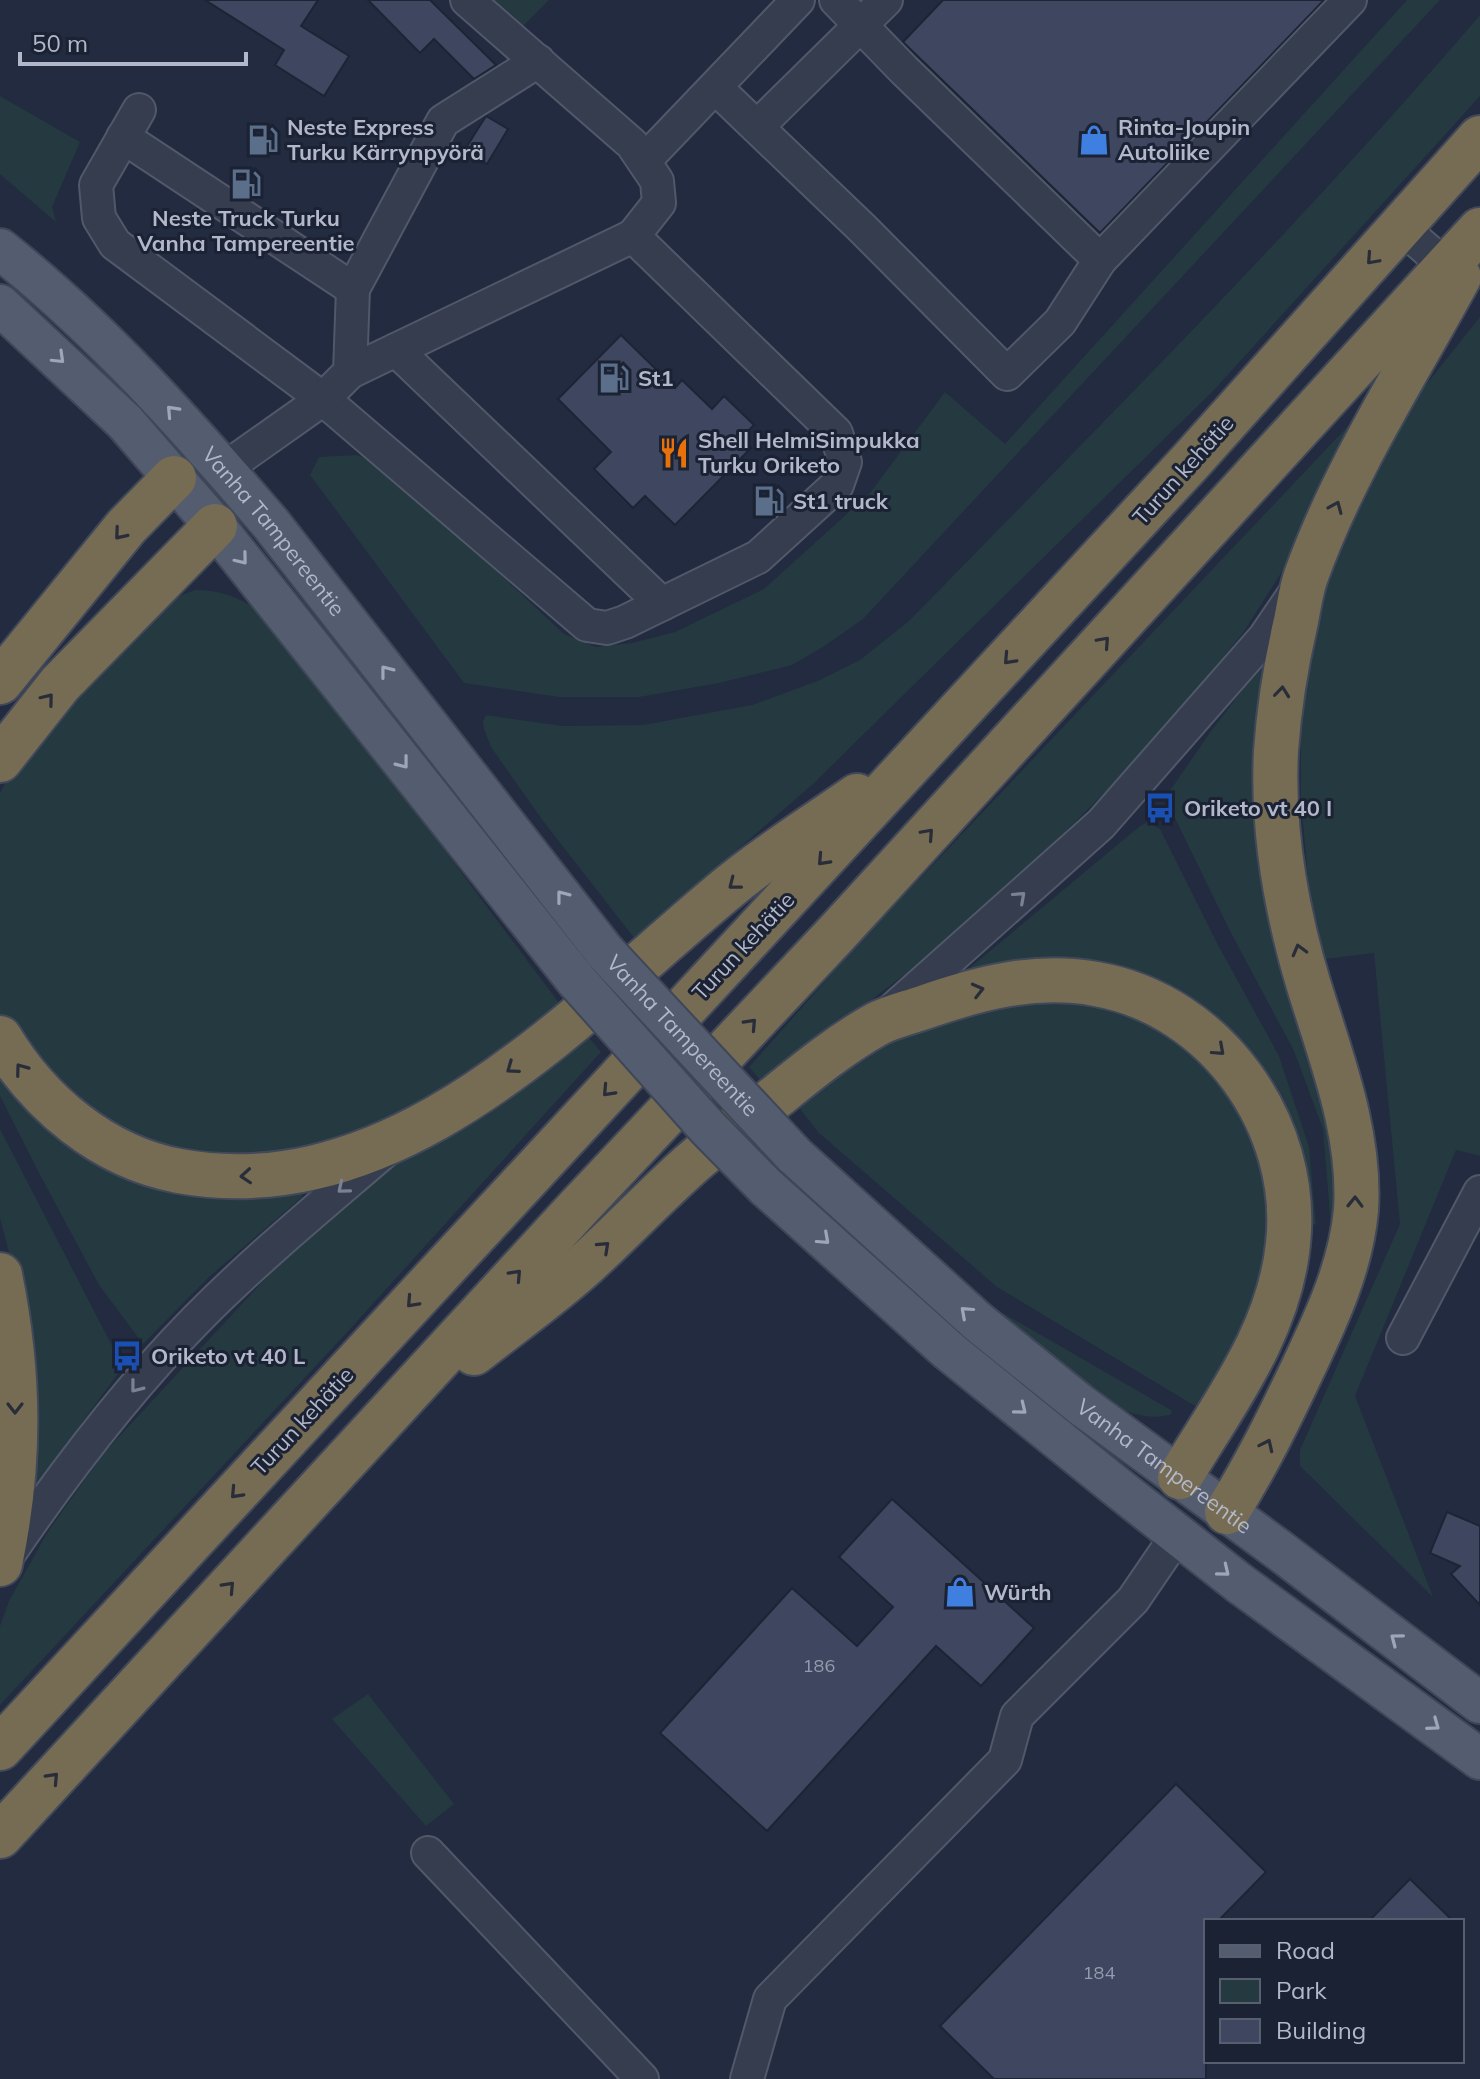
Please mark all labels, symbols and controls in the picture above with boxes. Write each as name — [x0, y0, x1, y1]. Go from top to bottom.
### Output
scale bar — [20, 16, 246, 66]
text: 50 m — [32, 28, 88, 58]
place label: Neste Express Turku Kärrynpyörä — [287, 113, 484, 166]
place label: Rinta-Joupin Autoliike — [1118, 113, 1250, 166]
fuel station icon: Neste Express Turku Kärrynpyörä — [246, 123, 280, 157]
shop icon: Rinta-Joupin Autoliike — [1077, 123, 1111, 157]
fuel station icon: Neste Truck Turku Vanha Tampereentie — [229, 167, 263, 201]
place label: Neste Truck Turku Vanha Tampereentie — [136, 204, 355, 257]
one-way arrow — [1367, 250, 1382, 265]
one-way arrow — [50, 349, 64, 364]
fuel station icon: St1 — [597, 361, 631, 395]
place label: St1 — [638, 364, 674, 392]
one-way arrow — [166, 406, 181, 420]
street label: Turun kehätie — [1127, 409, 1239, 531]
place label: Shell HelmiSimpukka Turku Oriketo — [698, 426, 920, 479]
restaurant icon: Shell HelmiSimpukka Turku Oriketo — [657, 436, 691, 470]
street label: Vanha Tampereentie — [196, 441, 351, 622]
fuel station icon: St1 truck — [752, 484, 786, 518]
place label: St1 truck — [793, 487, 889, 515]
one-way arrow — [1326, 500, 1342, 515]
one-way arrow — [115, 525, 130, 540]
one-way arrow — [232, 550, 246, 565]
one-way arrow — [1094, 636, 1108, 651]
one-way arrow — [1005, 650, 1019, 665]
one-way arrow — [381, 665, 395, 680]
one-way arrow — [1274, 686, 1291, 699]
one-way arrow — [38, 694, 53, 708]
one-way arrow — [393, 754, 407, 769]
bus stop icon: Oriketo vt 40 I — [1143, 791, 1177, 825]
place label: Oriketo vt 40 I — [1184, 794, 1332, 822]
one-way arrow — [919, 828, 933, 843]
one-way arrow — [818, 851, 833, 865]
one-way arrow — [728, 875, 743, 889]
street label: Turun kehätie — [686, 886, 800, 1006]
one-way arrow — [557, 890, 571, 905]
one-way arrow — [1010, 892, 1025, 906]
one-way arrow — [1292, 943, 1309, 957]
street label: Vanha Tampereentie — [601, 949, 765, 1122]
one-way arrow — [971, 982, 985, 999]
one-way arrow — [742, 1019, 757, 1033]
one-way arrow — [1209, 1040, 1224, 1054]
one-way arrow — [506, 1058, 521, 1073]
one-way arrow — [16, 1063, 31, 1077]
one-way arrow — [602, 1082, 617, 1096]
one-way arrow — [239, 1167, 252, 1184]
one-way arrow — [337, 1178, 352, 1192]
one-way arrow — [1346, 1195, 1363, 1208]
one-way arrow — [815, 1229, 830, 1244]
one-way arrow — [595, 1241, 609, 1256]
one-way arrow — [507, 1270, 521, 1285]
one-way arrow — [407, 1293, 422, 1307]
one-way arrow — [961, 1307, 976, 1321]
bus stop icon: Oriketo vt 40 L — [110, 1339, 144, 1373]
place label: Oriketo vt 40 L — [151, 1342, 305, 1370]
street label: Turun kehätie — [245, 1361, 359, 1481]
one-way arrow — [131, 1378, 145, 1393]
street label: Vanha Tampereentie — [1071, 1392, 1258, 1540]
one-way arrow — [1012, 1399, 1026, 1414]
one-way arrow — [6, 1402, 24, 1415]
one-way arrow — [1257, 1438, 1273, 1453]
one-way arrow — [230, 1484, 245, 1498]
one-way arrow — [1215, 1561, 1229, 1576]
shop icon: Würth — [943, 1575, 977, 1609]
place label: Würth — [984, 1578, 1052, 1606]
one-way arrow — [220, 1582, 235, 1596]
one-way arrow — [1390, 1634, 1405, 1648]
house number: 186 — [803, 1654, 835, 1677]
one-way arrow — [1425, 1715, 1439, 1730]
one-way arrow — [43, 1773, 57, 1788]
legend — [1204, 1919, 1464, 2063]
text: Road — [1276, 1935, 1335, 1965]
house number: 184 — [1083, 1961, 1115, 1984]
text: Park — [1276, 1975, 1327, 2005]
text: Building — [1276, 2015, 1366, 2045]

